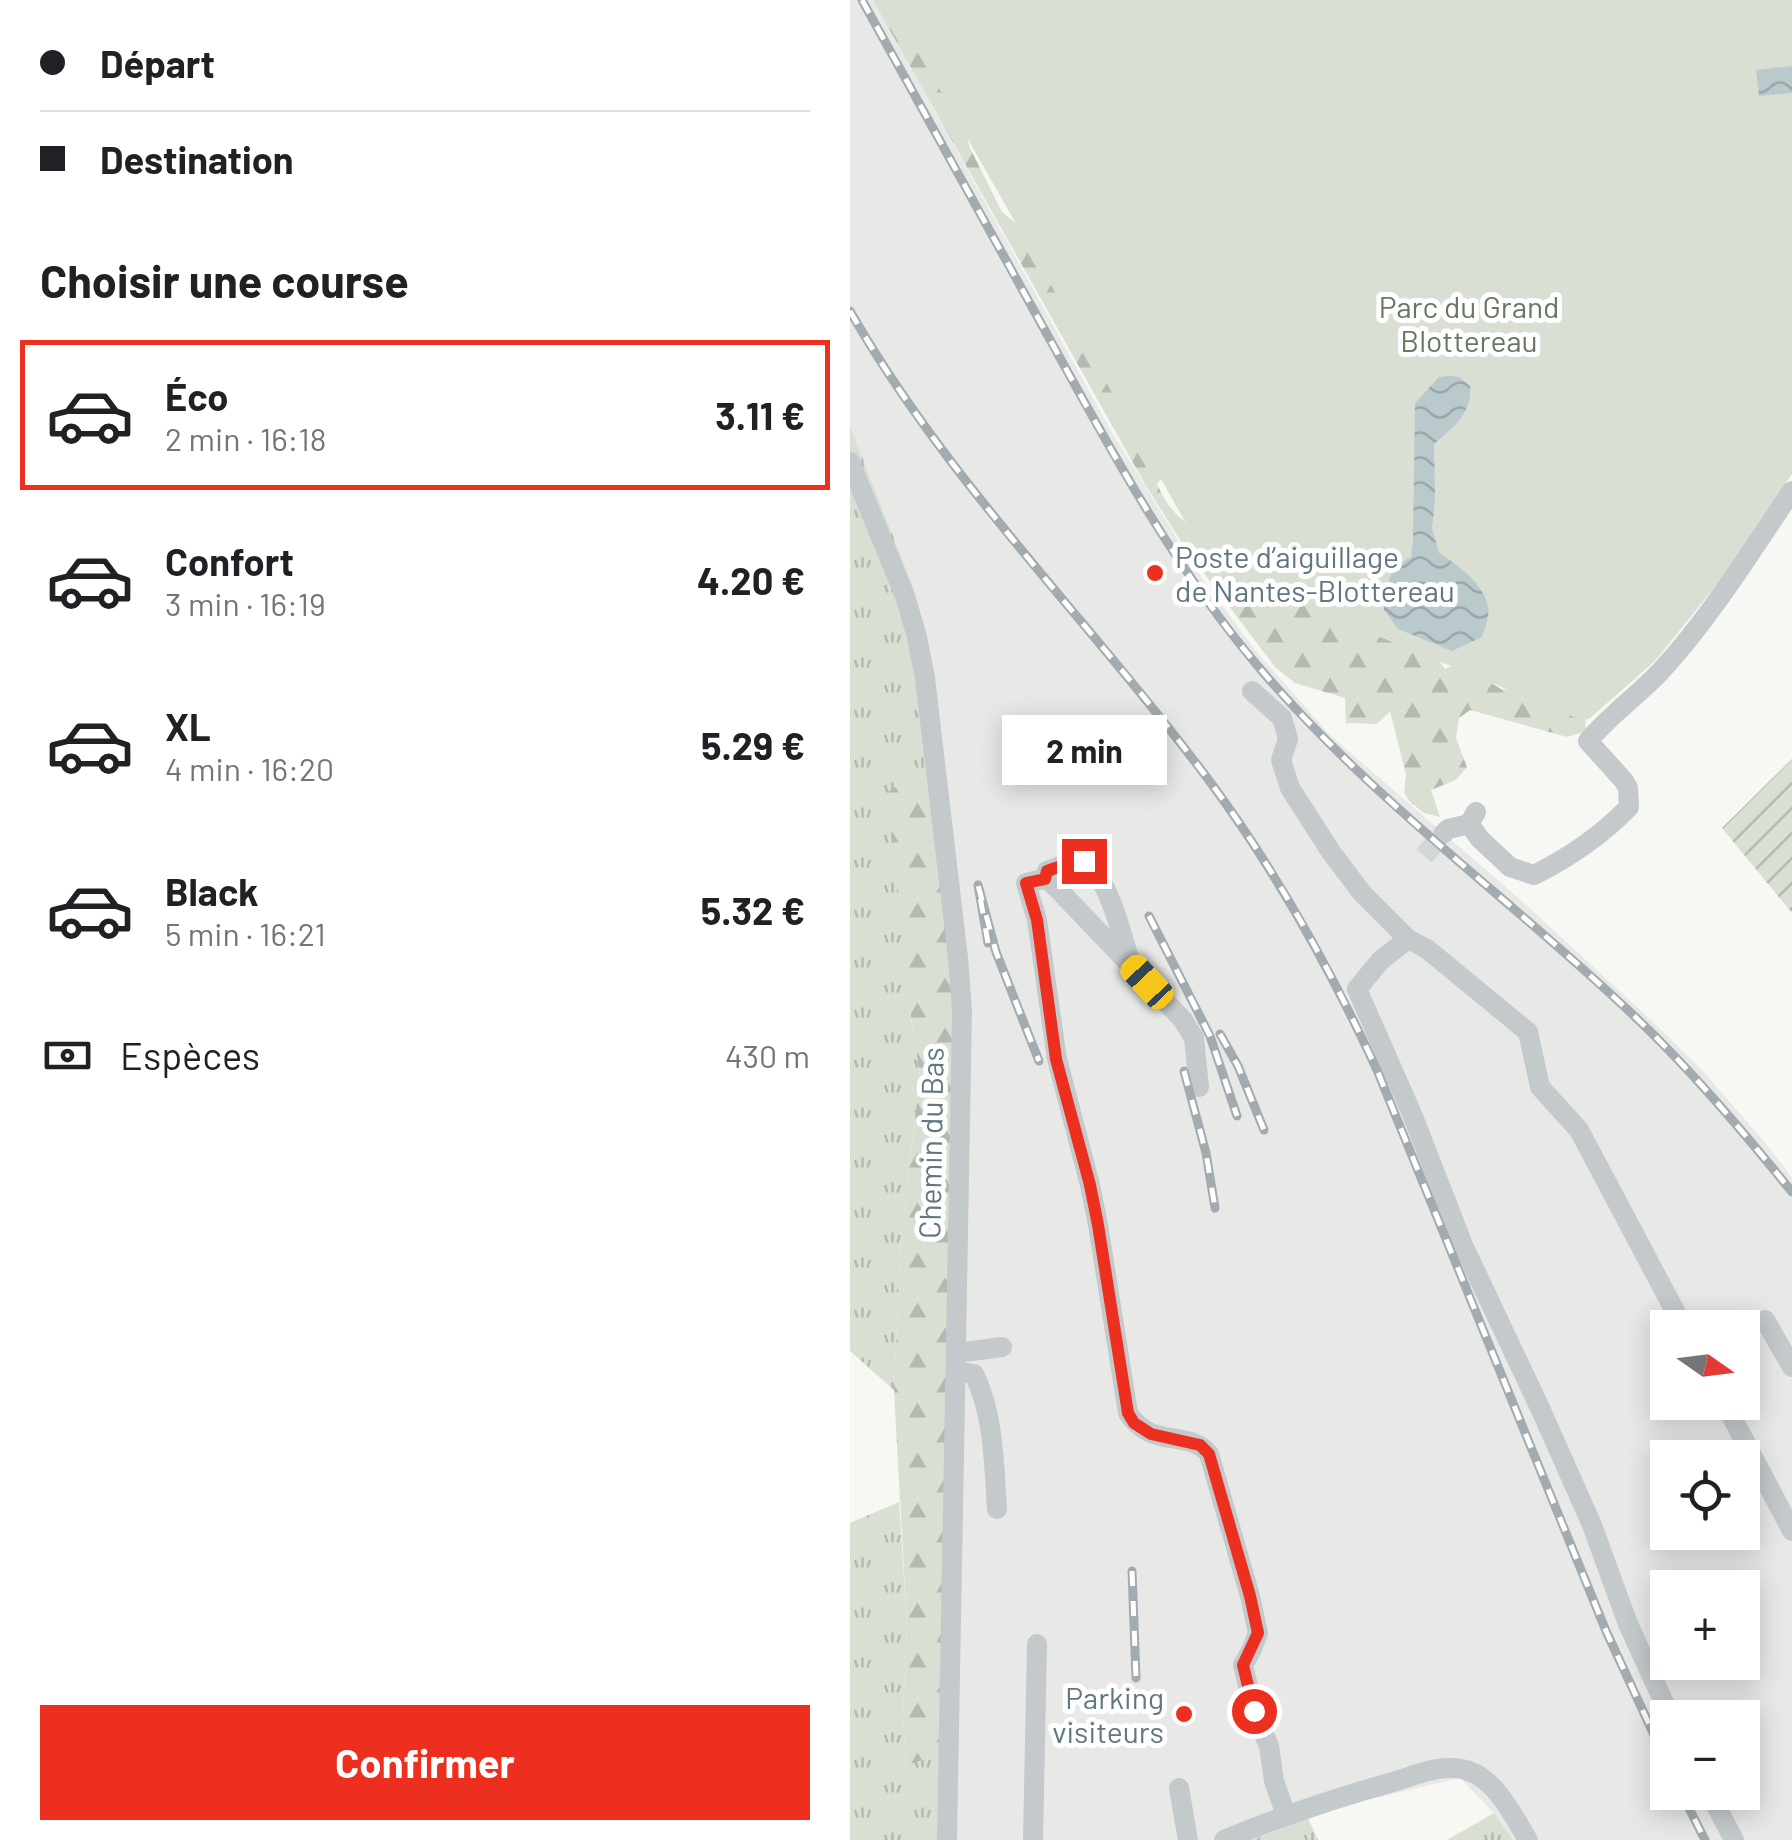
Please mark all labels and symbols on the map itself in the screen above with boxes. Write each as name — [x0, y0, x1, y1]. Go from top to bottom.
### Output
park label: Parc du Grand Blottereau — [1379, 288, 1559, 358]
place label: Poste d’aiguillage de Nantes-Blottereau — [1175, 538, 1455, 608]
marker: Poste d’aiguillage de Nantes-Blottereau — [1144, 562, 1166, 584]
callout: 2 min — [1002, 716, 1166, 786]
route end — [1062, 839, 1107, 884]
car — [1116, 950, 1178, 1014]
street label: Chemin du Bas — [910, 1047, 950, 1239]
north arrow — [1650, 1310, 1760, 1420]
place label: Parking visiteurs — [1052, 1679, 1164, 1749]
route start — [1232, 1689, 1277, 1734]
marker: Parking visiteurs — [1173, 1703, 1195, 1725]

